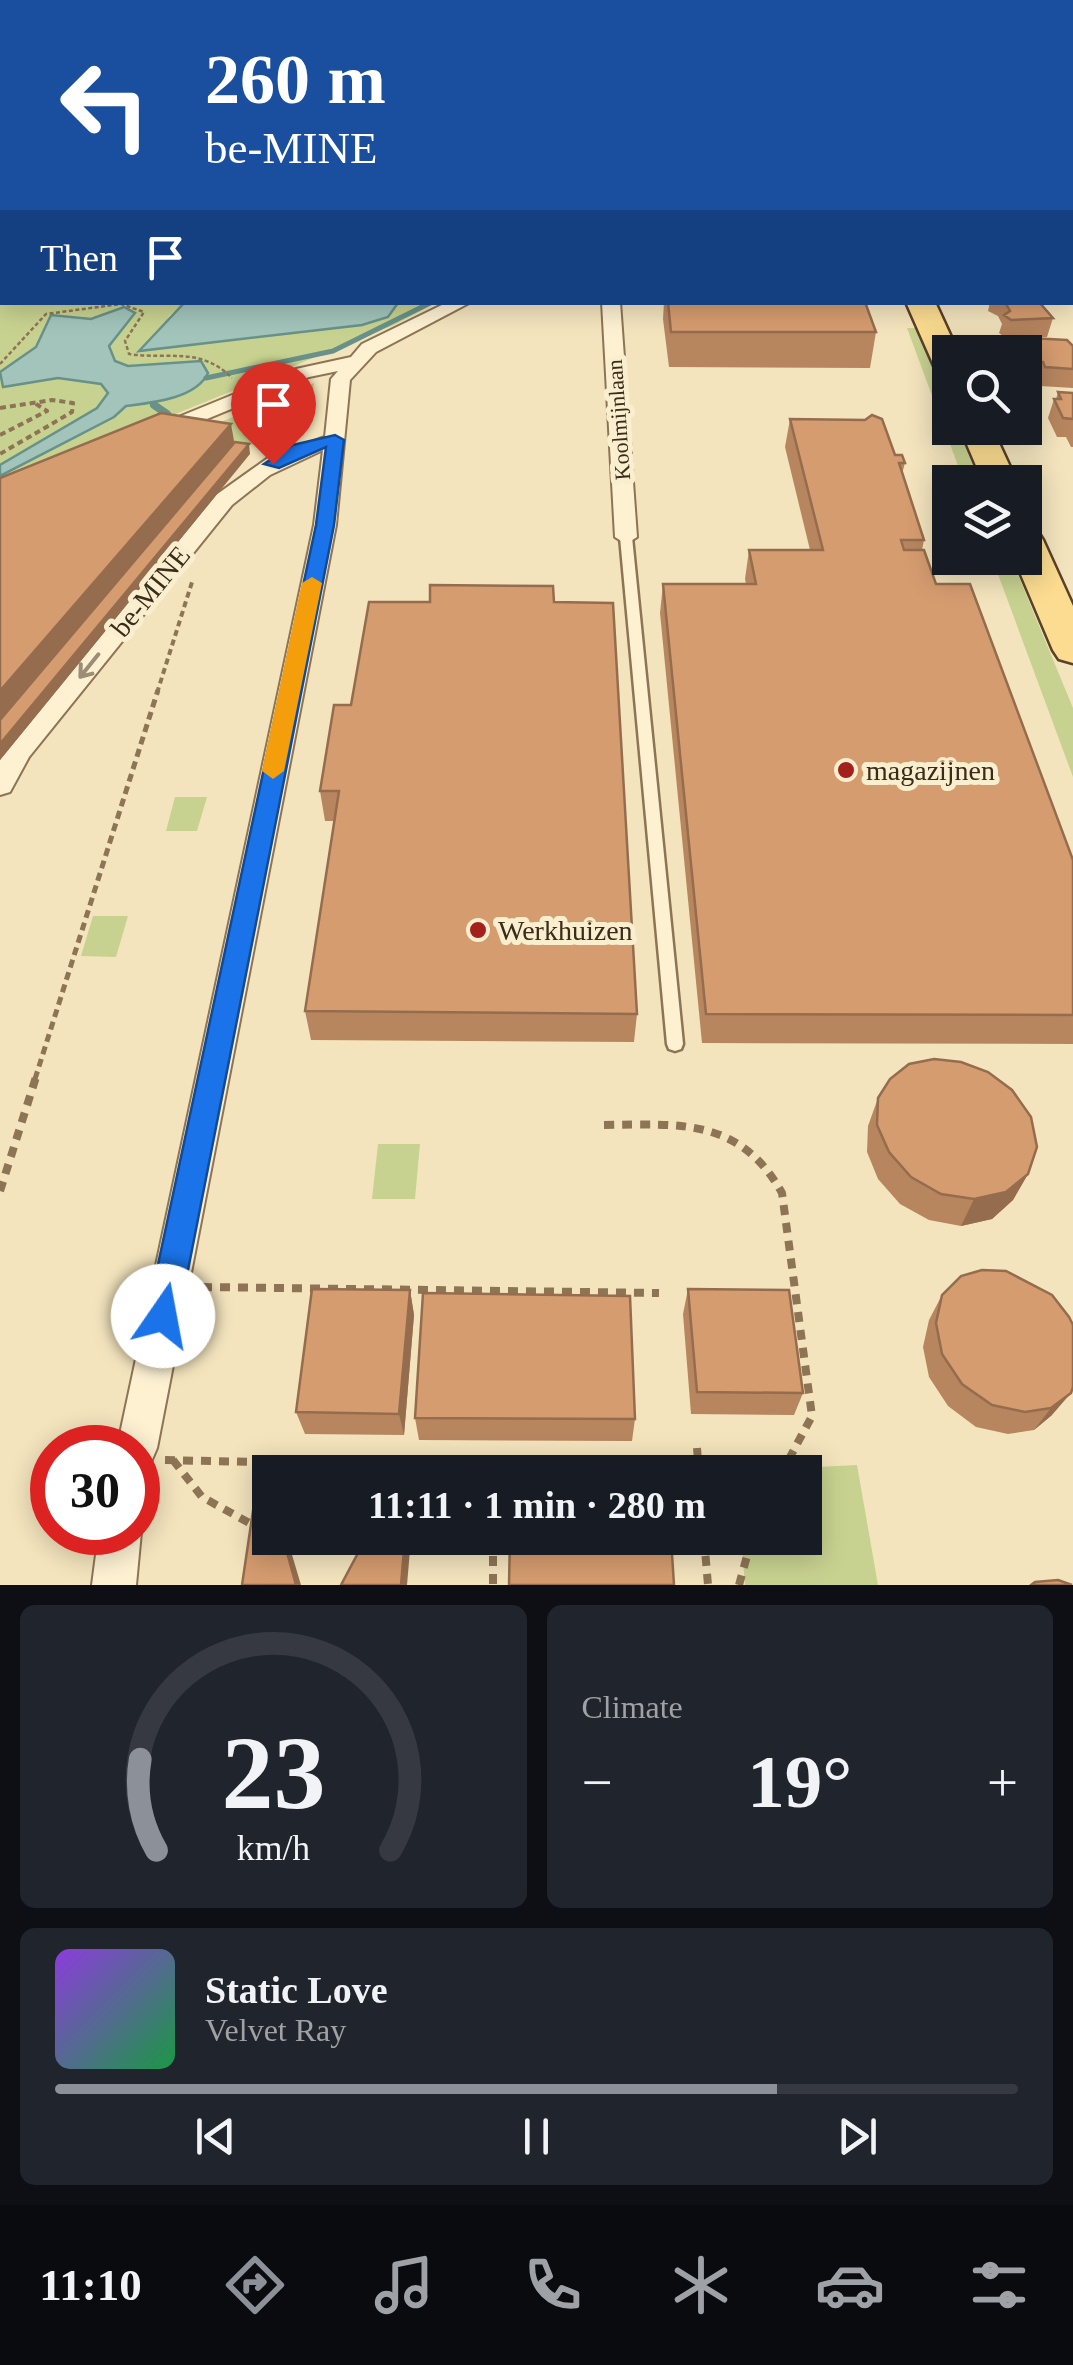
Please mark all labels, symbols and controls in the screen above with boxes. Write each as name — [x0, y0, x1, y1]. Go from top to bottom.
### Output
icon: left — [40, 40, 170, 170]
text: 260 m — [205, 41, 386, 118]
text: be-MINE — [205, 123, 377, 173]
icon: arrive — [138, 230, 193, 285]
text: Then — [40, 237, 118, 279]
map controls — [932, 335, 1042, 575]
button: search — [932, 335, 1042, 445]
street label: Koolmijnlaan — [602, 359, 635, 481]
pin — [231, 362, 316, 465]
icon: arrive — [246, 377, 301, 432]
button: layers — [932, 465, 1042, 575]
street label: be-MINE — [105, 540, 196, 643]
one-way arrow — [79, 652, 100, 679]
place label: magazijnen — [866, 755, 995, 786]
marker: magazijnen — [835, 759, 857, 781]
place label: Werkhuizen — [498, 915, 633, 946]
marker: Werkhuizen — [467, 919, 489, 941]
position arrow — [111, 1264, 215, 1368]
speed limit sign: 30 — [30, 1425, 160, 1555]
text: 11:11 · 1 min · 280 m — [368, 1484, 706, 1526]
text: Climate — [582, 1689, 683, 1725]
text: 23 — [221, 1715, 325, 1830]
text: 19° — [747, 1740, 852, 1823]
text: − — [582, 1752, 613, 1813]
text: + — [987, 1752, 1018, 1813]
text: km/h — [237, 1828, 310, 1868]
text: Static Love — [205, 1969, 388, 2011]
text: Velvet Ray — [205, 2012, 346, 2048]
icon: previous — [188, 2109, 243, 2164]
icon: pause — [509, 2109, 564, 2164]
icon: next — [830, 2109, 885, 2164]
icon: directions — [220, 2250, 290, 2320]
icon: music — [369, 2250, 439, 2320]
icon: phone — [518, 2250, 588, 2320]
icon: climate — [666, 2250, 736, 2320]
icon: car — [815, 2250, 885, 2320]
icon: filters — [964, 2250, 1034, 2320]
text: 11:10 — [39, 2260, 142, 2310]

